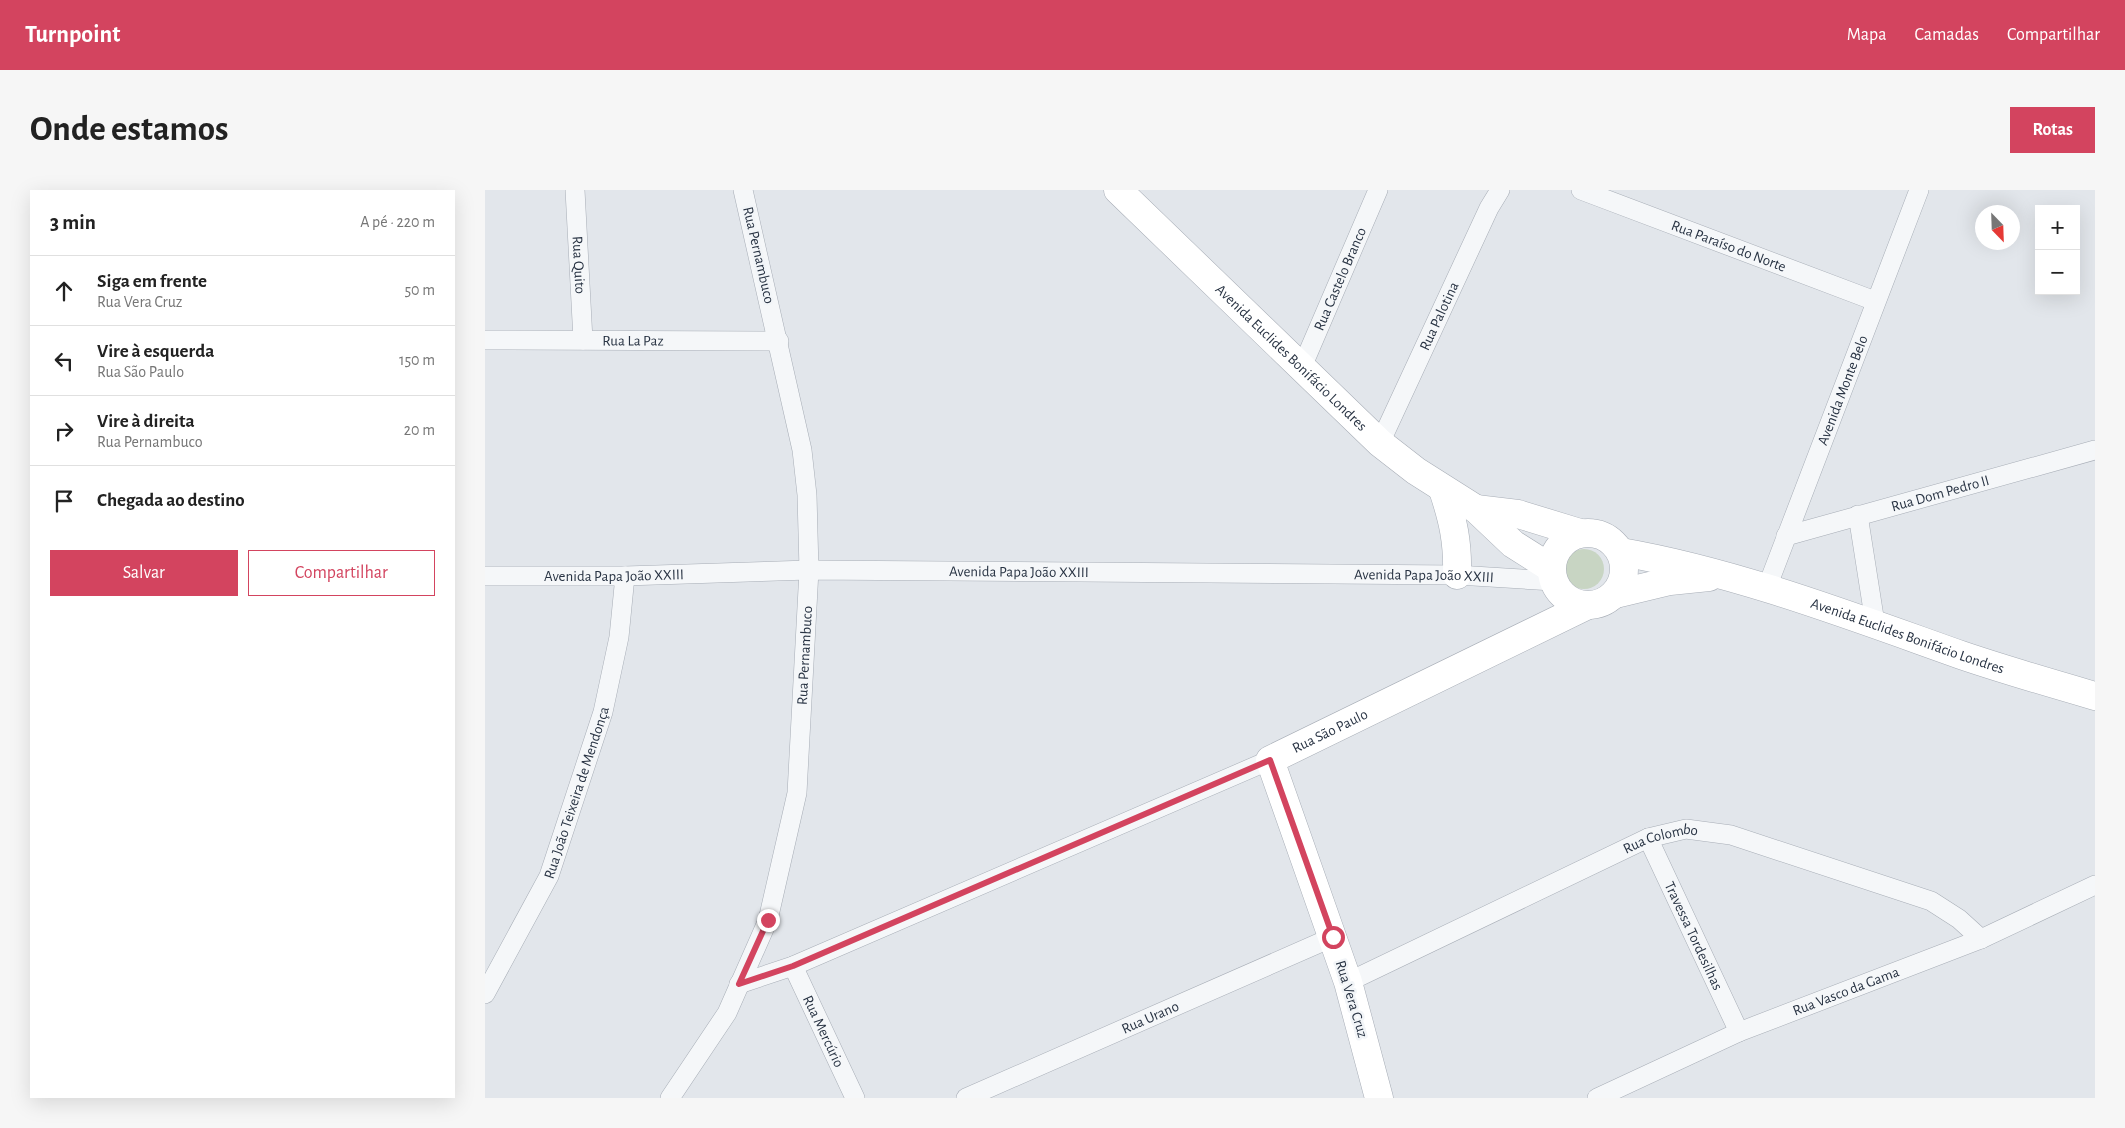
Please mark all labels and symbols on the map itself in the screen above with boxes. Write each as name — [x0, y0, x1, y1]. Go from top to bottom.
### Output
street label: Rua Pernambuco — [740, 205, 777, 305]
north arrow — [1975, 205, 2020, 250]
street label: Rua Paraíso do Norte — [1669, 218, 1788, 275]
street label: Rua Castelo Branco — [1312, 225, 1369, 333]
street label: Rua Quito — [569, 236, 588, 294]
street label: Rua Palotina — [1417, 280, 1462, 353]
street label: Avenida Euclides Bonifácio Londres — [1213, 282, 1370, 434]
street label: Rua La Paz — [602, 333, 664, 349]
street label: Avenida Monte Belo — [1815, 333, 1871, 447]
street label: Rua Dom Pedro II — [1890, 473, 1991, 514]
street label: Avenida Papa João XXIII — [949, 564, 1089, 580]
street label: Avenida Papa João XXIII — [544, 567, 684, 584]
street label: Avenida Papa João XXIII — [1354, 567, 1494, 585]
street label: Avenida Euclides Bonifácio Londres — [1809, 596, 2006, 677]
street label: Rua Pernambuco — [795, 606, 815, 705]
street label: Rua João Teixeira de Mendonça — [542, 705, 612, 881]
street label: Rua São Paulo — [1290, 707, 1370, 756]
street label: Rua Colombo — [1621, 822, 1699, 857]
street label: Travessa Tordesilhas — [1662, 879, 1725, 993]
route end — [757, 909, 780, 932]
route start — [1322, 926, 1345, 949]
street label: Rua Vera Cruz — [1333, 959, 1370, 1040]
street label: Rua Vasco da Gama — [1791, 964, 1901, 1019]
street label: Rua Mercúrio — [800, 993, 846, 1070]
street label: Rua Urano — [1119, 999, 1181, 1037]

